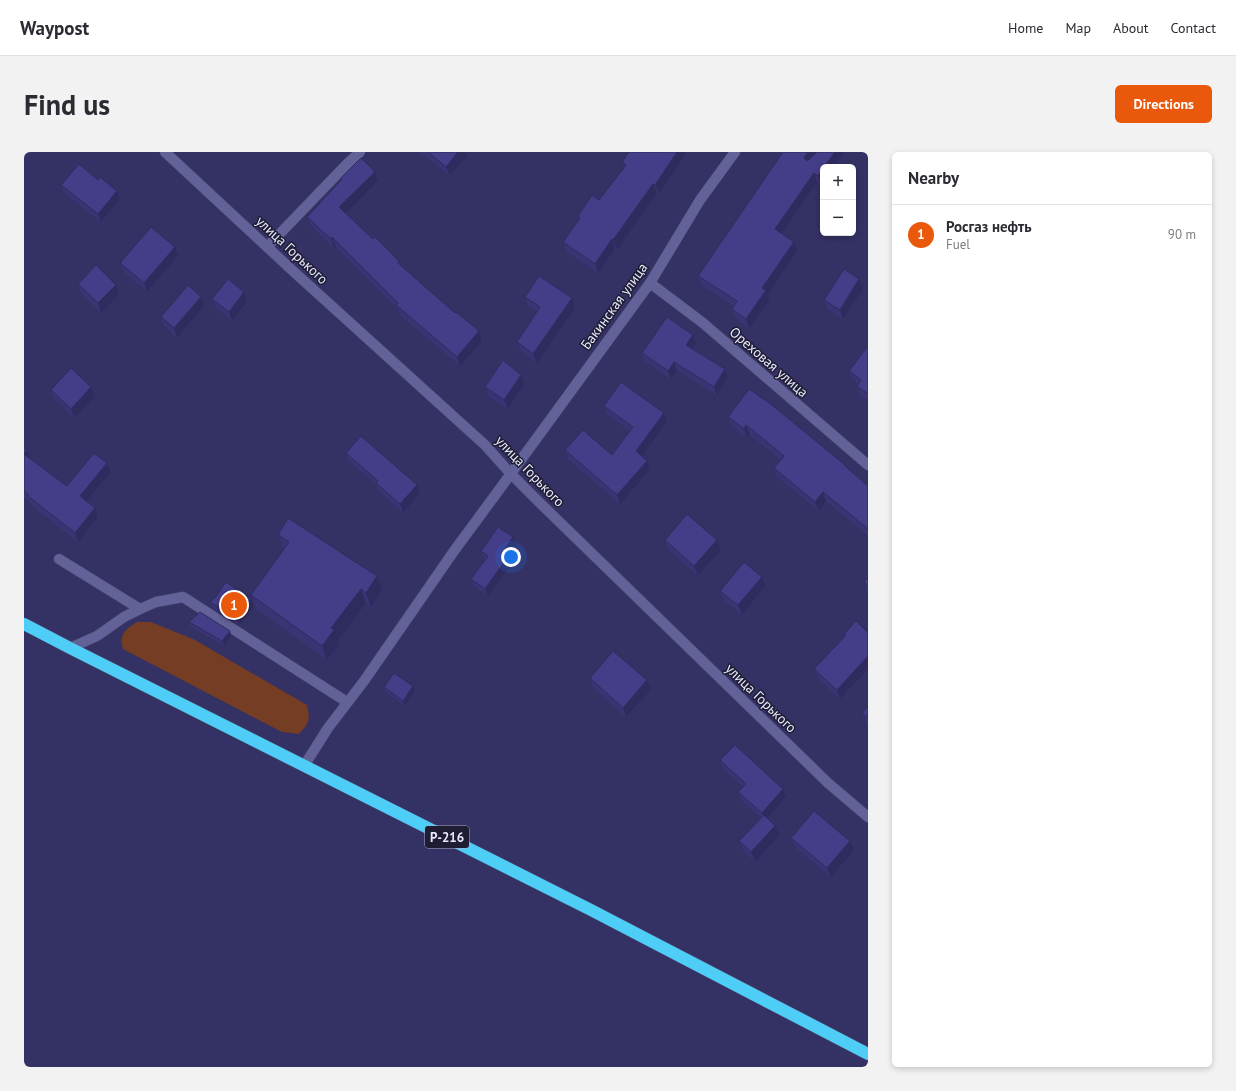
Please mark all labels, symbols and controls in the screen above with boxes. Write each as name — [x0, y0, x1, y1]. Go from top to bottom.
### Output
text: Waypost — [20, 16, 89, 40]
text: Home — [1008, 19, 1043, 37]
text: Map — [1065, 19, 1091, 37]
text: About — [1113, 19, 1149, 37]
text: Contact — [1171, 19, 1216, 37]
button: Directions — [1115, 85, 1212, 123]
text: Find us — [24, 86, 110, 123]
map controls — [820, 164, 856, 236]
button: + — [820, 164, 856, 200]
text: Nearby — [908, 167, 959, 189]
button: − — [820, 200, 856, 236]
street label: улица Горького — [252, 212, 332, 288]
text: Росгаз нефть — [946, 217, 1032, 236]
text: 1 — [917, 226, 925, 243]
text: 90 m — [1168, 226, 1196, 243]
text: Fuel — [946, 236, 970, 253]
street label: Бакинская улица — [577, 259, 651, 353]
street label: Ореховая улица — [726, 323, 812, 401]
street label: улица Горького — [492, 432, 568, 510]
your location — [501, 547, 521, 567]
pin: 1 — [221, 590, 247, 620]
street label: улица Горького — [722, 660, 800, 736]
road number: Р-216 — [425, 826, 469, 848]

